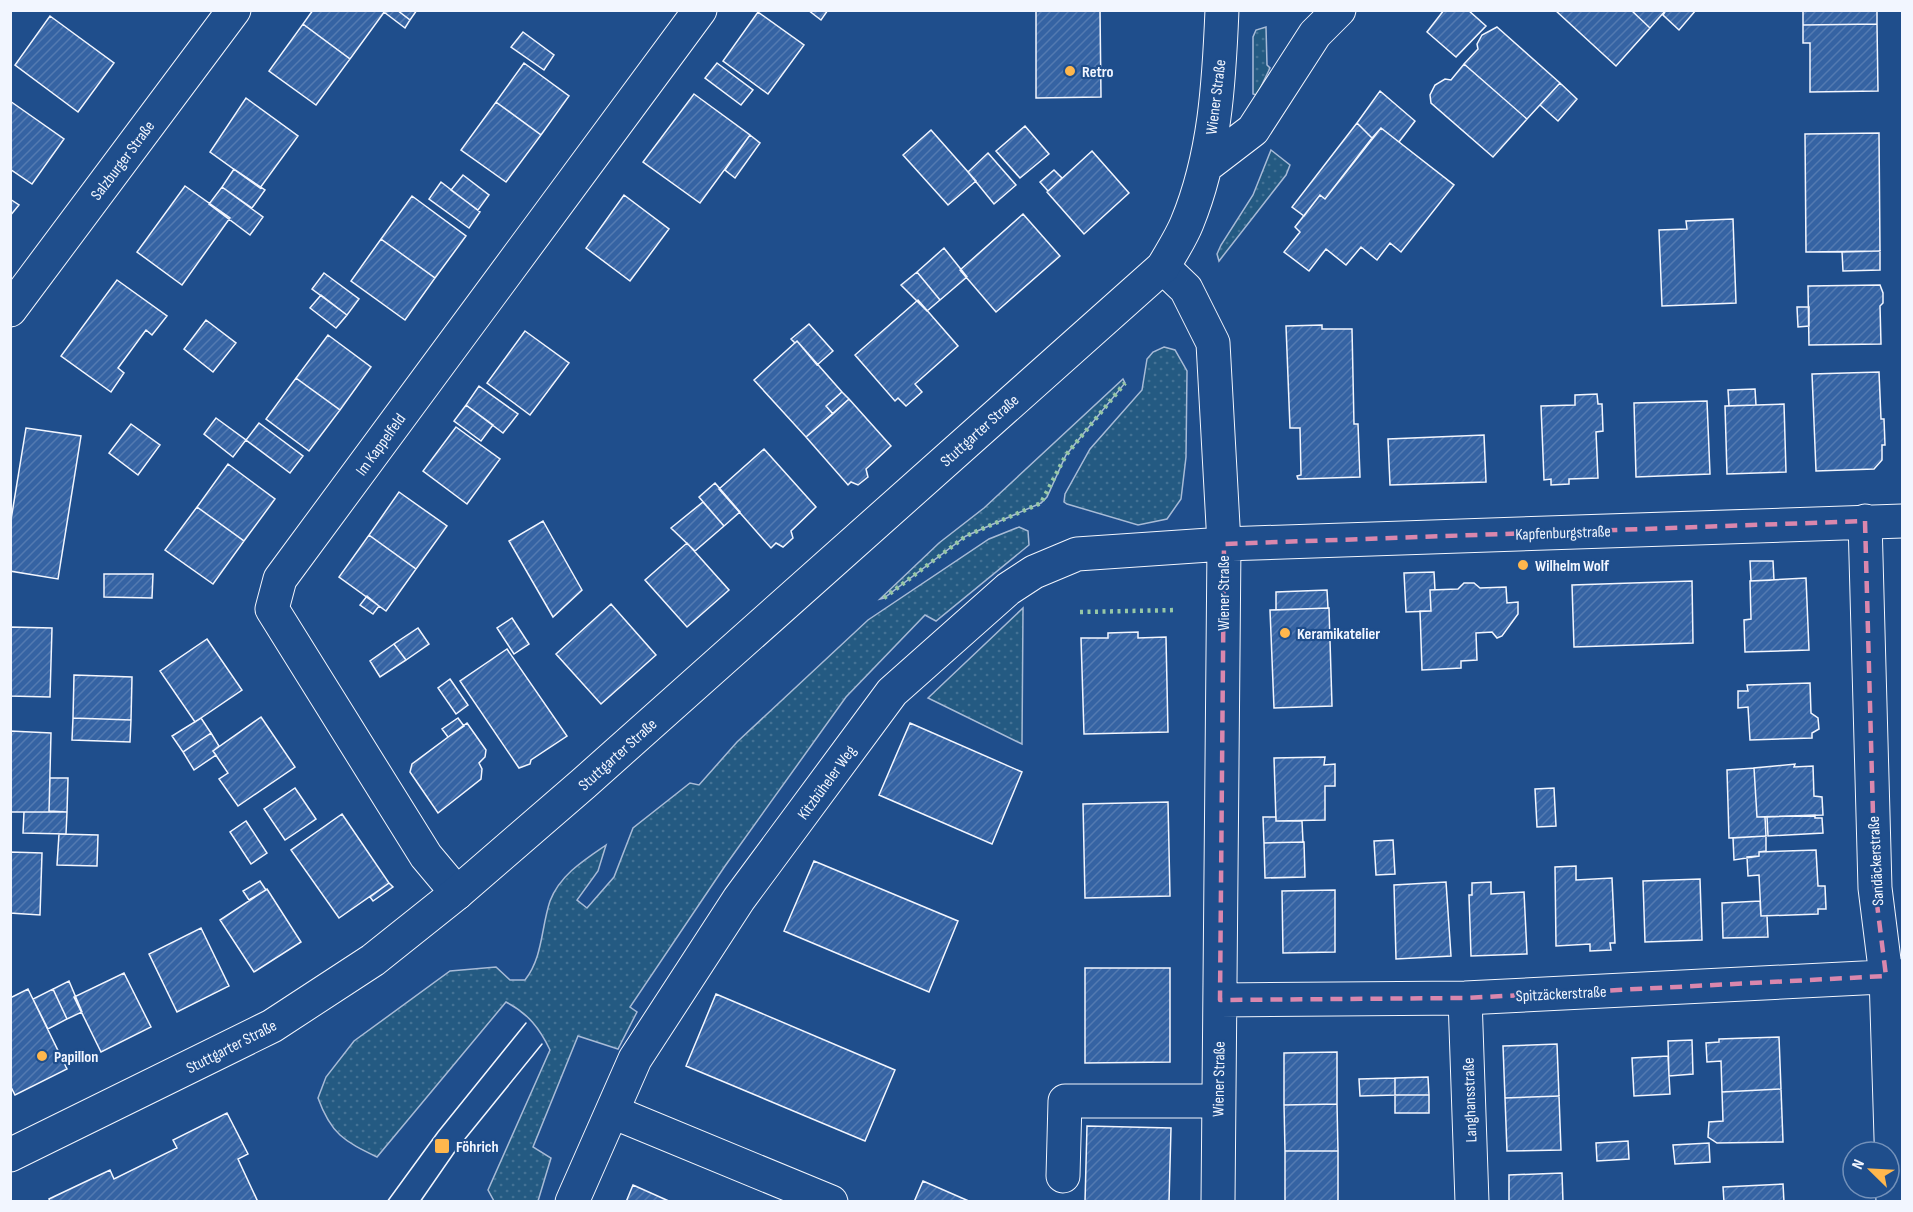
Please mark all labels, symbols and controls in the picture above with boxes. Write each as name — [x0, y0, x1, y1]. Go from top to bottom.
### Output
street label: Wiener Straße — [1202, 58, 1231, 136]
place label: Retro — [1082, 63, 1114, 82]
marker: Retro — [1063, 64, 1077, 78]
street label: Salzburger Straße — [87, 117, 159, 204]
street label: Stuttgarter Straße — [937, 391, 1023, 471]
street label: Im Kappelfeld — [352, 410, 410, 480]
street label: Kapfenburgstraße — [1515, 522, 1611, 545]
street label: Wiener Straße — [1215, 555, 1234, 631]
place label: Wilhelm Wolf — [1535, 557, 1610, 576]
marker: Wilhelm Wolf — [1516, 558, 1530, 572]
place label: Keramikatelier — [1297, 625, 1380, 644]
marker: Keramikatelier — [1278, 626, 1292, 640]
street label: Stuttgarter Straße — [575, 715, 661, 795]
street label: Kitzbüheler Weg — [794, 742, 860, 824]
street label: Sandäckerstraße — [1865, 815, 1888, 906]
street label: Spitzäckerstraße — [1515, 983, 1607, 1006]
street label: Stuttgarter Straße — [183, 1016, 280, 1078]
street label: Wiener Straße — [1209, 1041, 1230, 1117]
place label: Papillon — [54, 1048, 98, 1067]
marker: Papillon — [35, 1049, 49, 1063]
street label: Langhansstraße — [1460, 1057, 1481, 1143]
marker: Föhrich — [433, 1137, 451, 1155]
place label: Föhrich — [456, 1138, 499, 1157]
north arrow — [1841, 1140, 1901, 1200]
text: N — [1848, 1157, 1869, 1172]

